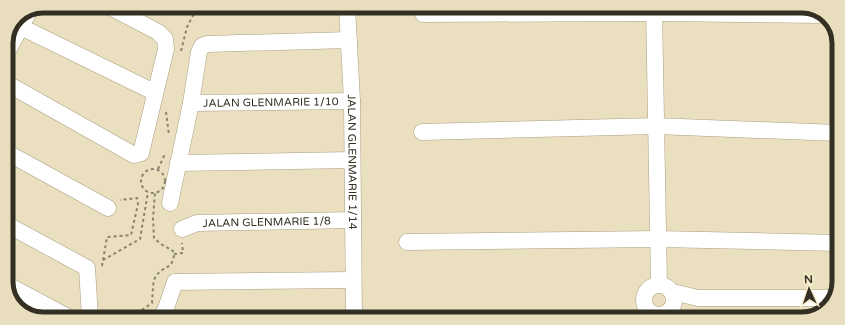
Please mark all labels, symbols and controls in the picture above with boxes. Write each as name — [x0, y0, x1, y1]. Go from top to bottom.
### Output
street label: JALAN GLENMARIE 1/14 — [345, 94, 360, 230]
street label: JALAN GLENMARIE 1/10 — [203, 95, 339, 109]
street label: JALAN GLENMARIE 1/8 — [203, 214, 331, 229]
north arrow — [789, 269, 829, 309]
text: N — [804, 273, 813, 286]

